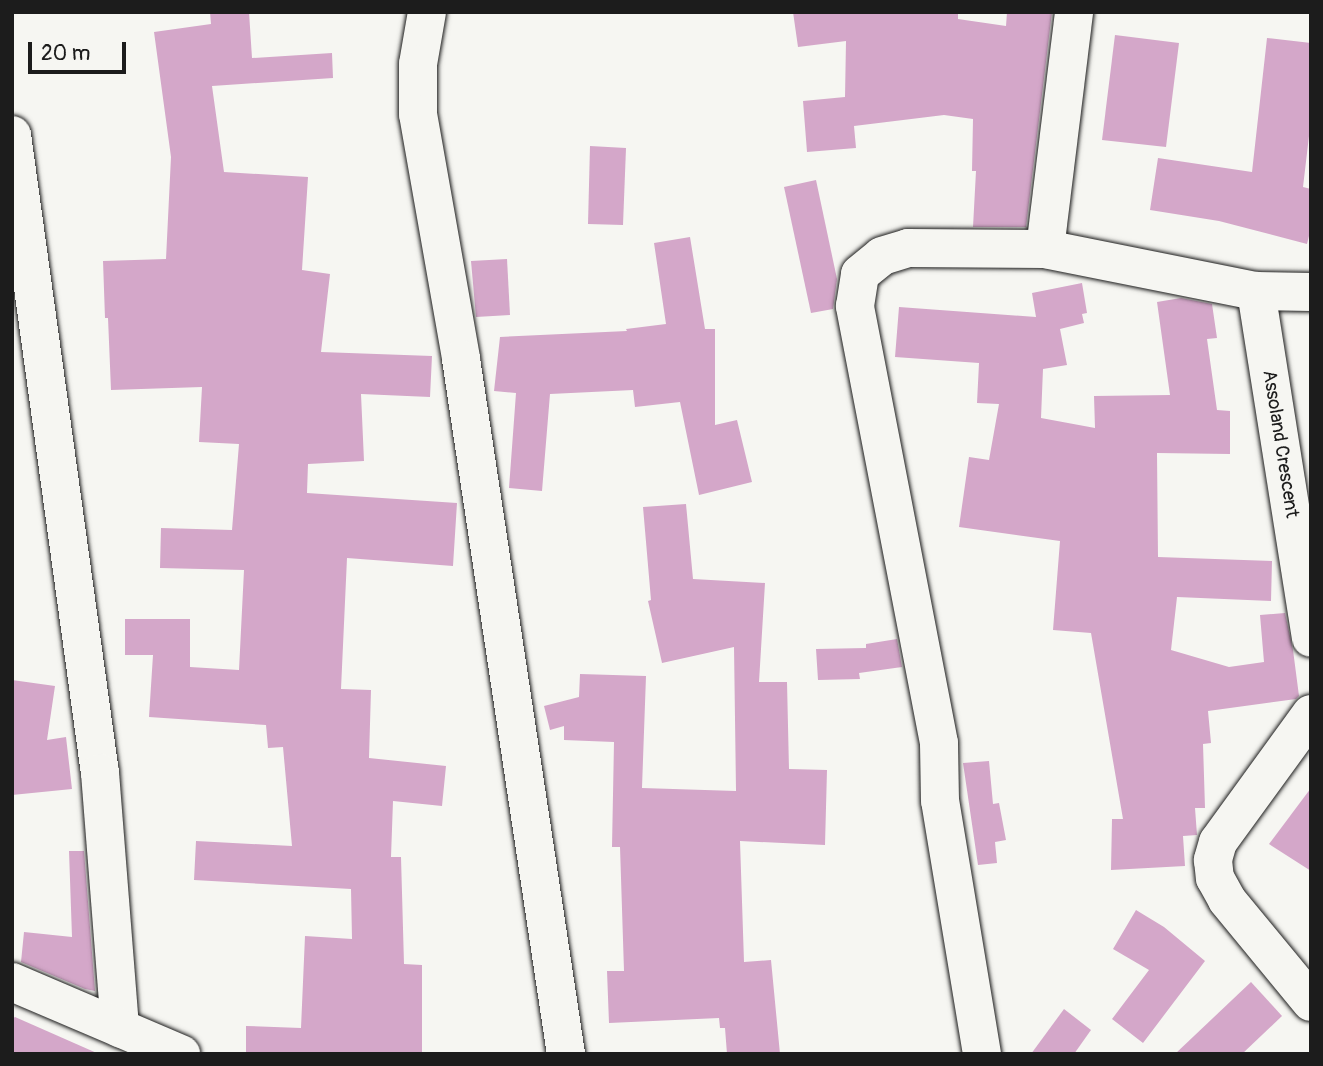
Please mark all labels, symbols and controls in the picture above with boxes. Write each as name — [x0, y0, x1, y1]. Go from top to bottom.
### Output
scale bar — [32, 28, 130, 72]
text: 20 m — [41, 40, 90, 67]
street label: Assoland Crescent — [1257, 368, 1303, 520]

